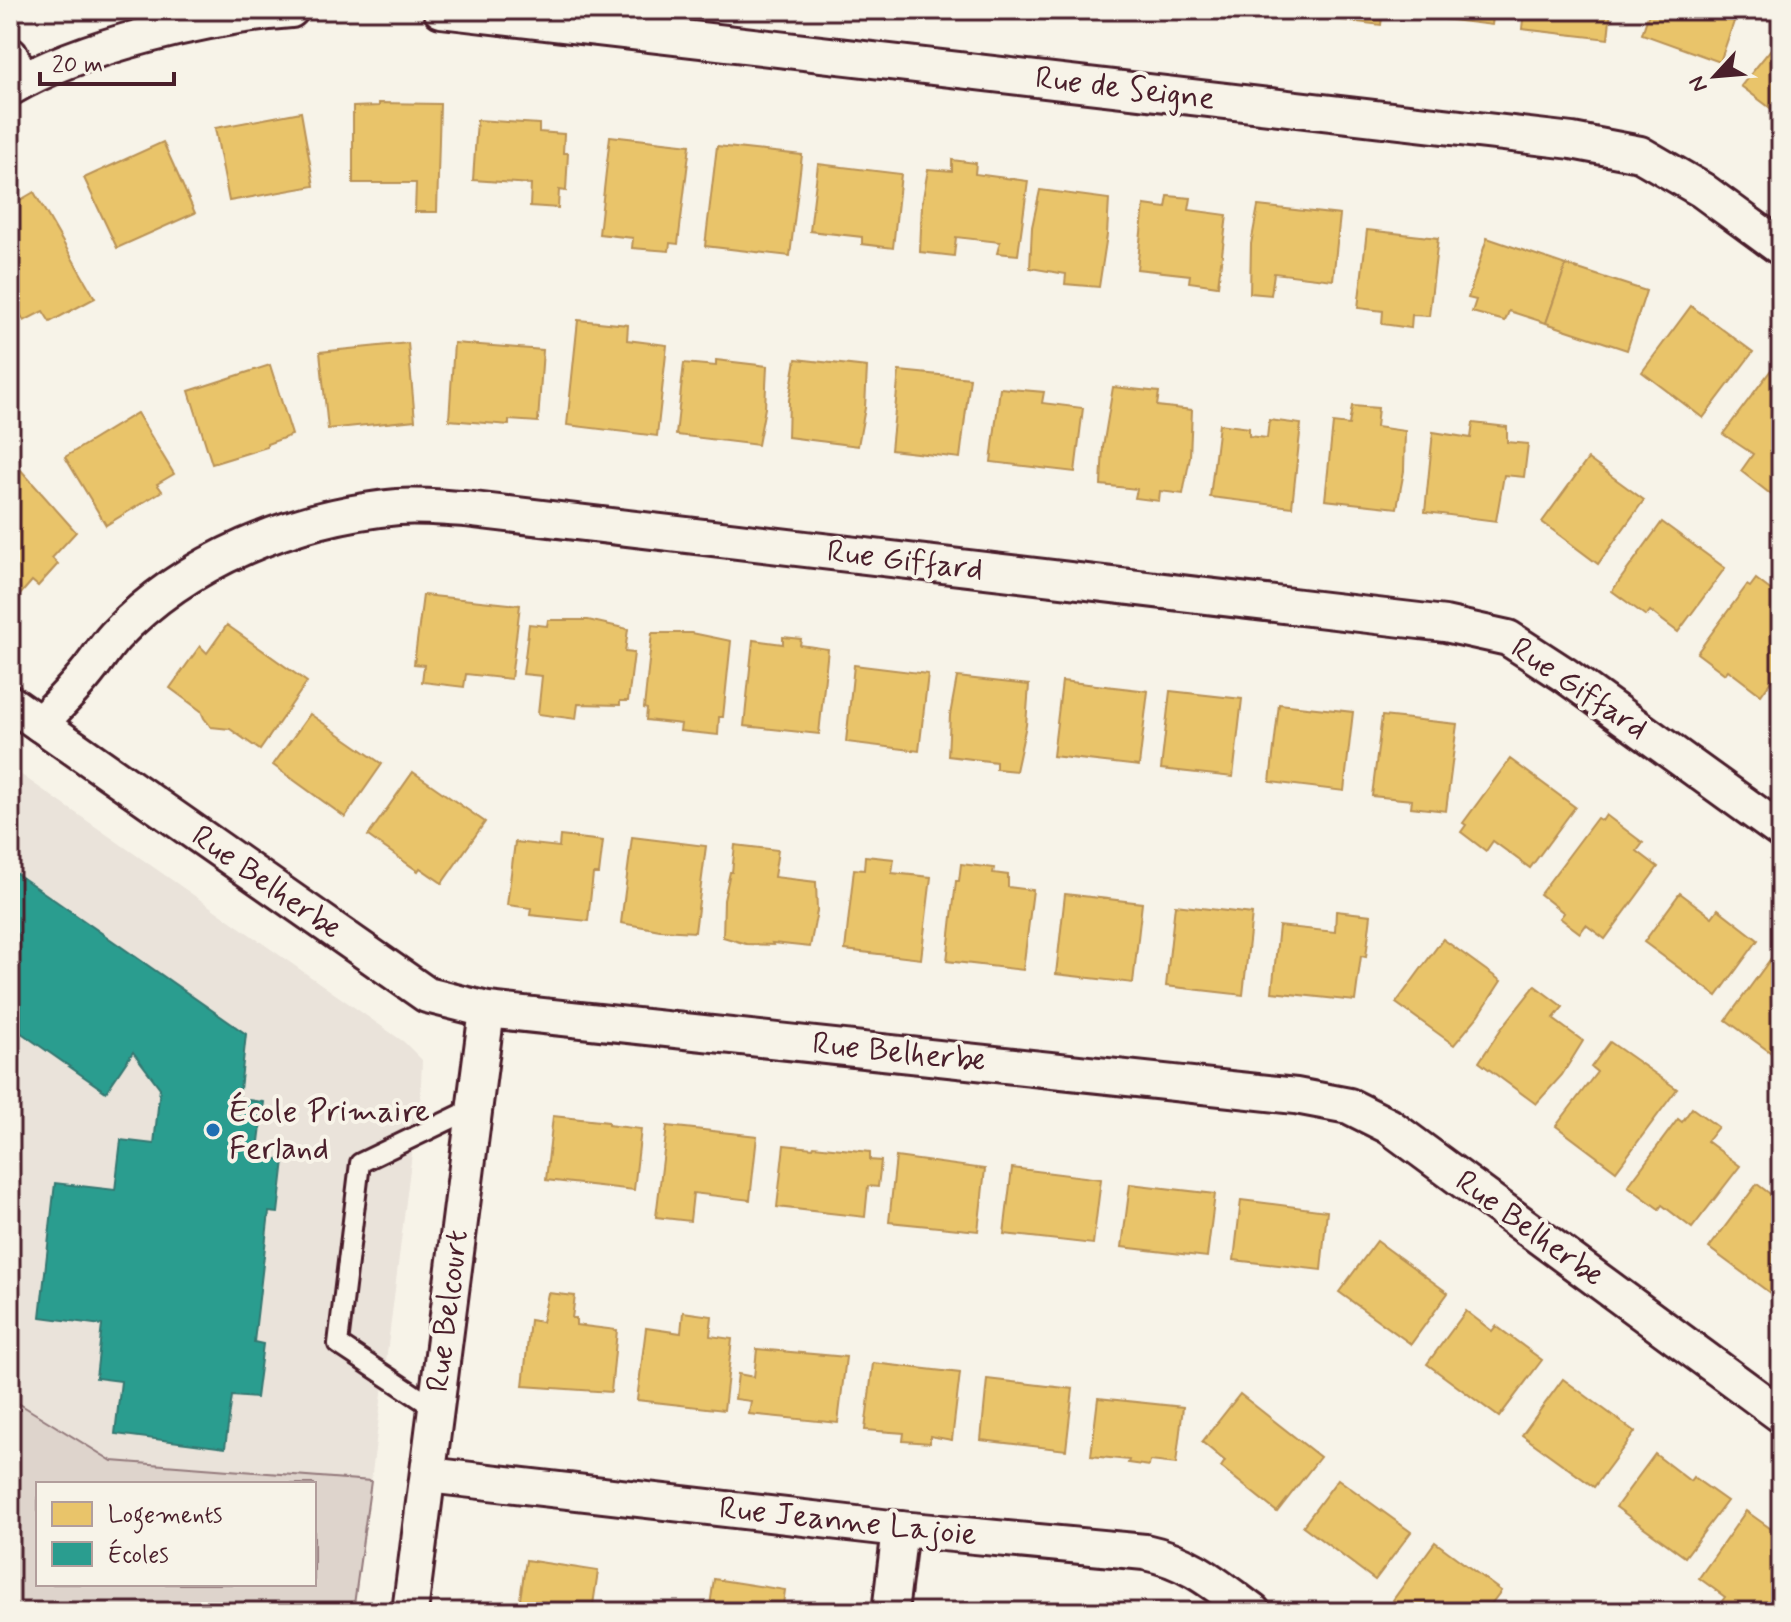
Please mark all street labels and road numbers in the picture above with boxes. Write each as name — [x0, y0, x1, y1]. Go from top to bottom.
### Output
street label: Rue de Seigne — [1033, 57, 1217, 121]
street label: Rue Giffard — [825, 531, 985, 591]
street label: Rue Giffard — [1502, 628, 1656, 750]
street label: Rue Belherbe — [183, 816, 349, 950]
street label: Rue Belherbe — [810, 1023, 988, 1083]
street label: Rue Belherbe — [1446, 1161, 1612, 1297]
street label: Rue Belcourt — [417, 1227, 479, 1395]
street label: Rue Jeanne Lajoie — [717, 1488, 979, 1556]

